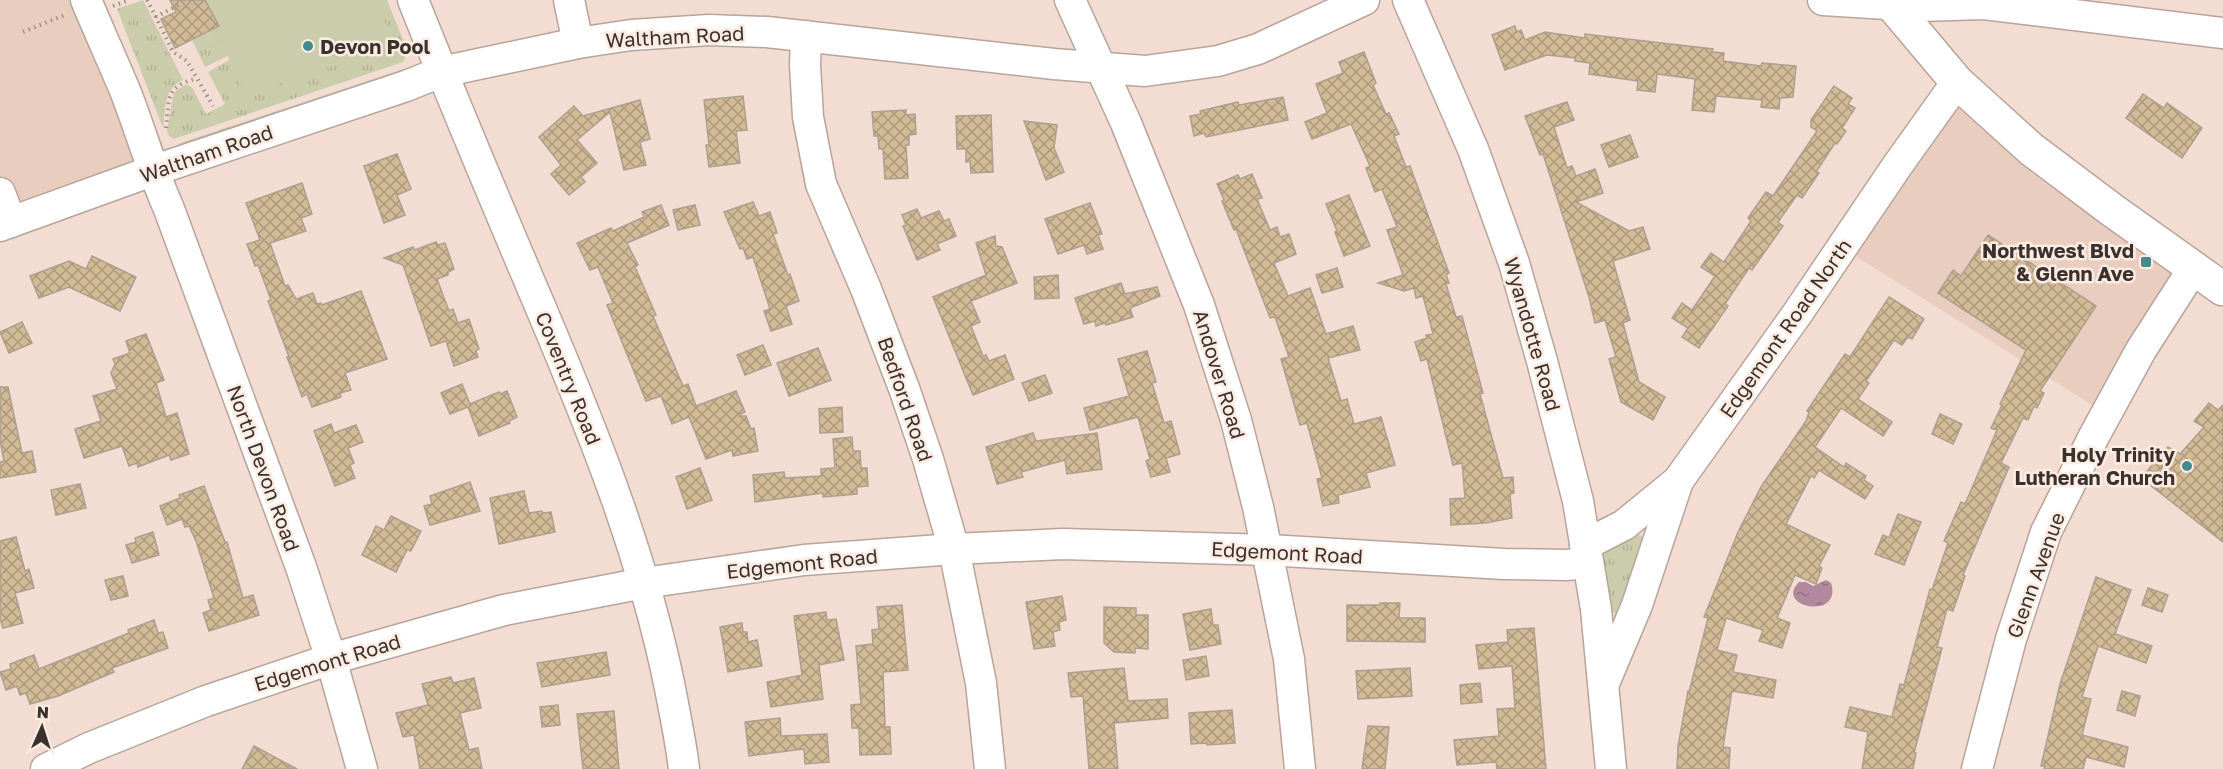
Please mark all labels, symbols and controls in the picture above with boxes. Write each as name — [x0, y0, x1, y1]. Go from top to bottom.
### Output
street label: Waltham Road — [605, 20, 745, 52]
place label: Devon Pool — [320, 34, 431, 58]
marker: Devon Pool — [301, 39, 315, 53]
street label: Waltham Road — [136, 119, 276, 187]
street label: Edgemont Road North — [1714, 234, 1856, 422]
place label: Northwest Blvd & Glenn Ave — [1982, 238, 2134, 285]
street label: Wyandotte Road — [1500, 254, 1566, 414]
marker: Northwest Blvd & Glenn Ave — [2139, 255, 2153, 269]
street label: Andover Road — [1189, 307, 1251, 441]
street label: Coventry Road — [531, 308, 607, 448]
street label: Bedford Road — [873, 333, 939, 465]
street label: North Devon Road — [223, 382, 305, 554]
place label: Holy Trinity Lutheran Church — [2014, 442, 2175, 489]
marker: Holy Trinity Lutheran Church — [2180, 459, 2194, 473]
street label: Glenn Avenue — [2001, 509, 2069, 641]
street label: Edgemont Road — [1210, 536, 1364, 568]
street label: Edgemont Road — [725, 543, 879, 583]
street label: Edgemont Road — [251, 628, 403, 696]
north arrow — [12, 697, 72, 757]
text: N — [36, 702, 49, 722]

